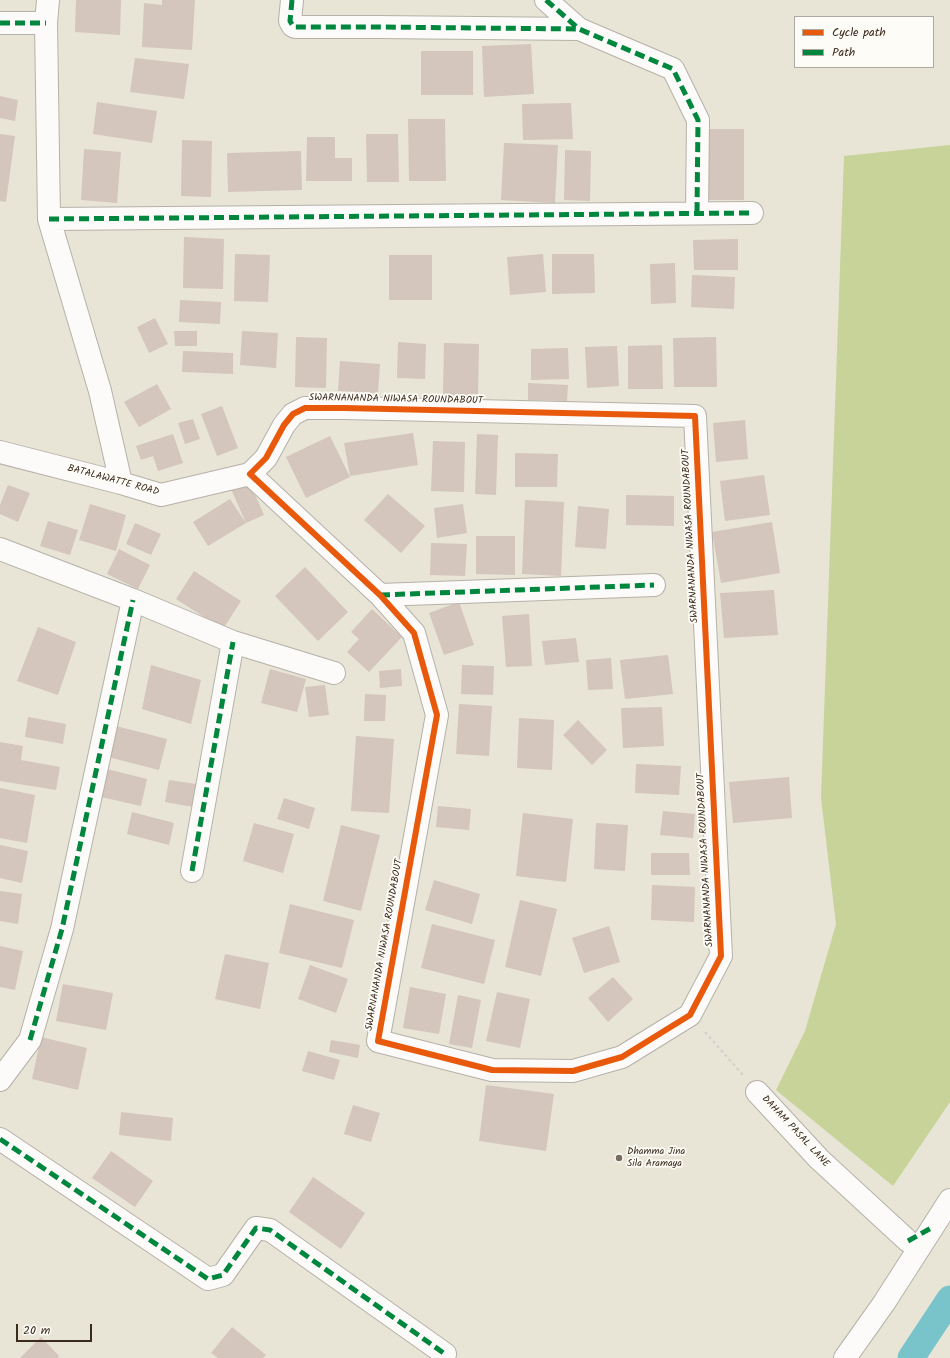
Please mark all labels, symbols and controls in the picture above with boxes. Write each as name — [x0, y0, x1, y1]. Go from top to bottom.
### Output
legend — [794, 16, 934, 68]
text: Cycle path — [832, 23, 886, 42]
text: Path — [832, 43, 855, 62]
street label: SWARNANANDA NIWASA ROUNDABOUT — [309, 392, 483, 408]
street label: SWARNANANDA NIWASA ROUNDABOUT — [680, 449, 702, 623]
street label: BATALAWATTE ROAD — [66, 463, 160, 499]
street label: SWARNANANDA NIWASA ROUNDABOUT — [695, 773, 717, 947]
street label: SWARNANANDA NIWASA ROUNDABOUT — [364, 858, 406, 1032]
street label: DAHAM PASAL LANE — [759, 1094, 831, 1170]
place label: Dhamma Jina Sila Aramaya — [627, 1146, 685, 1170]
marker: Dhamma Jina Sila Aramaya — [614, 1153, 624, 1163]
scale bar — [18, 1316, 94, 1342]
text: 20 m — [23, 1321, 50, 1340]

